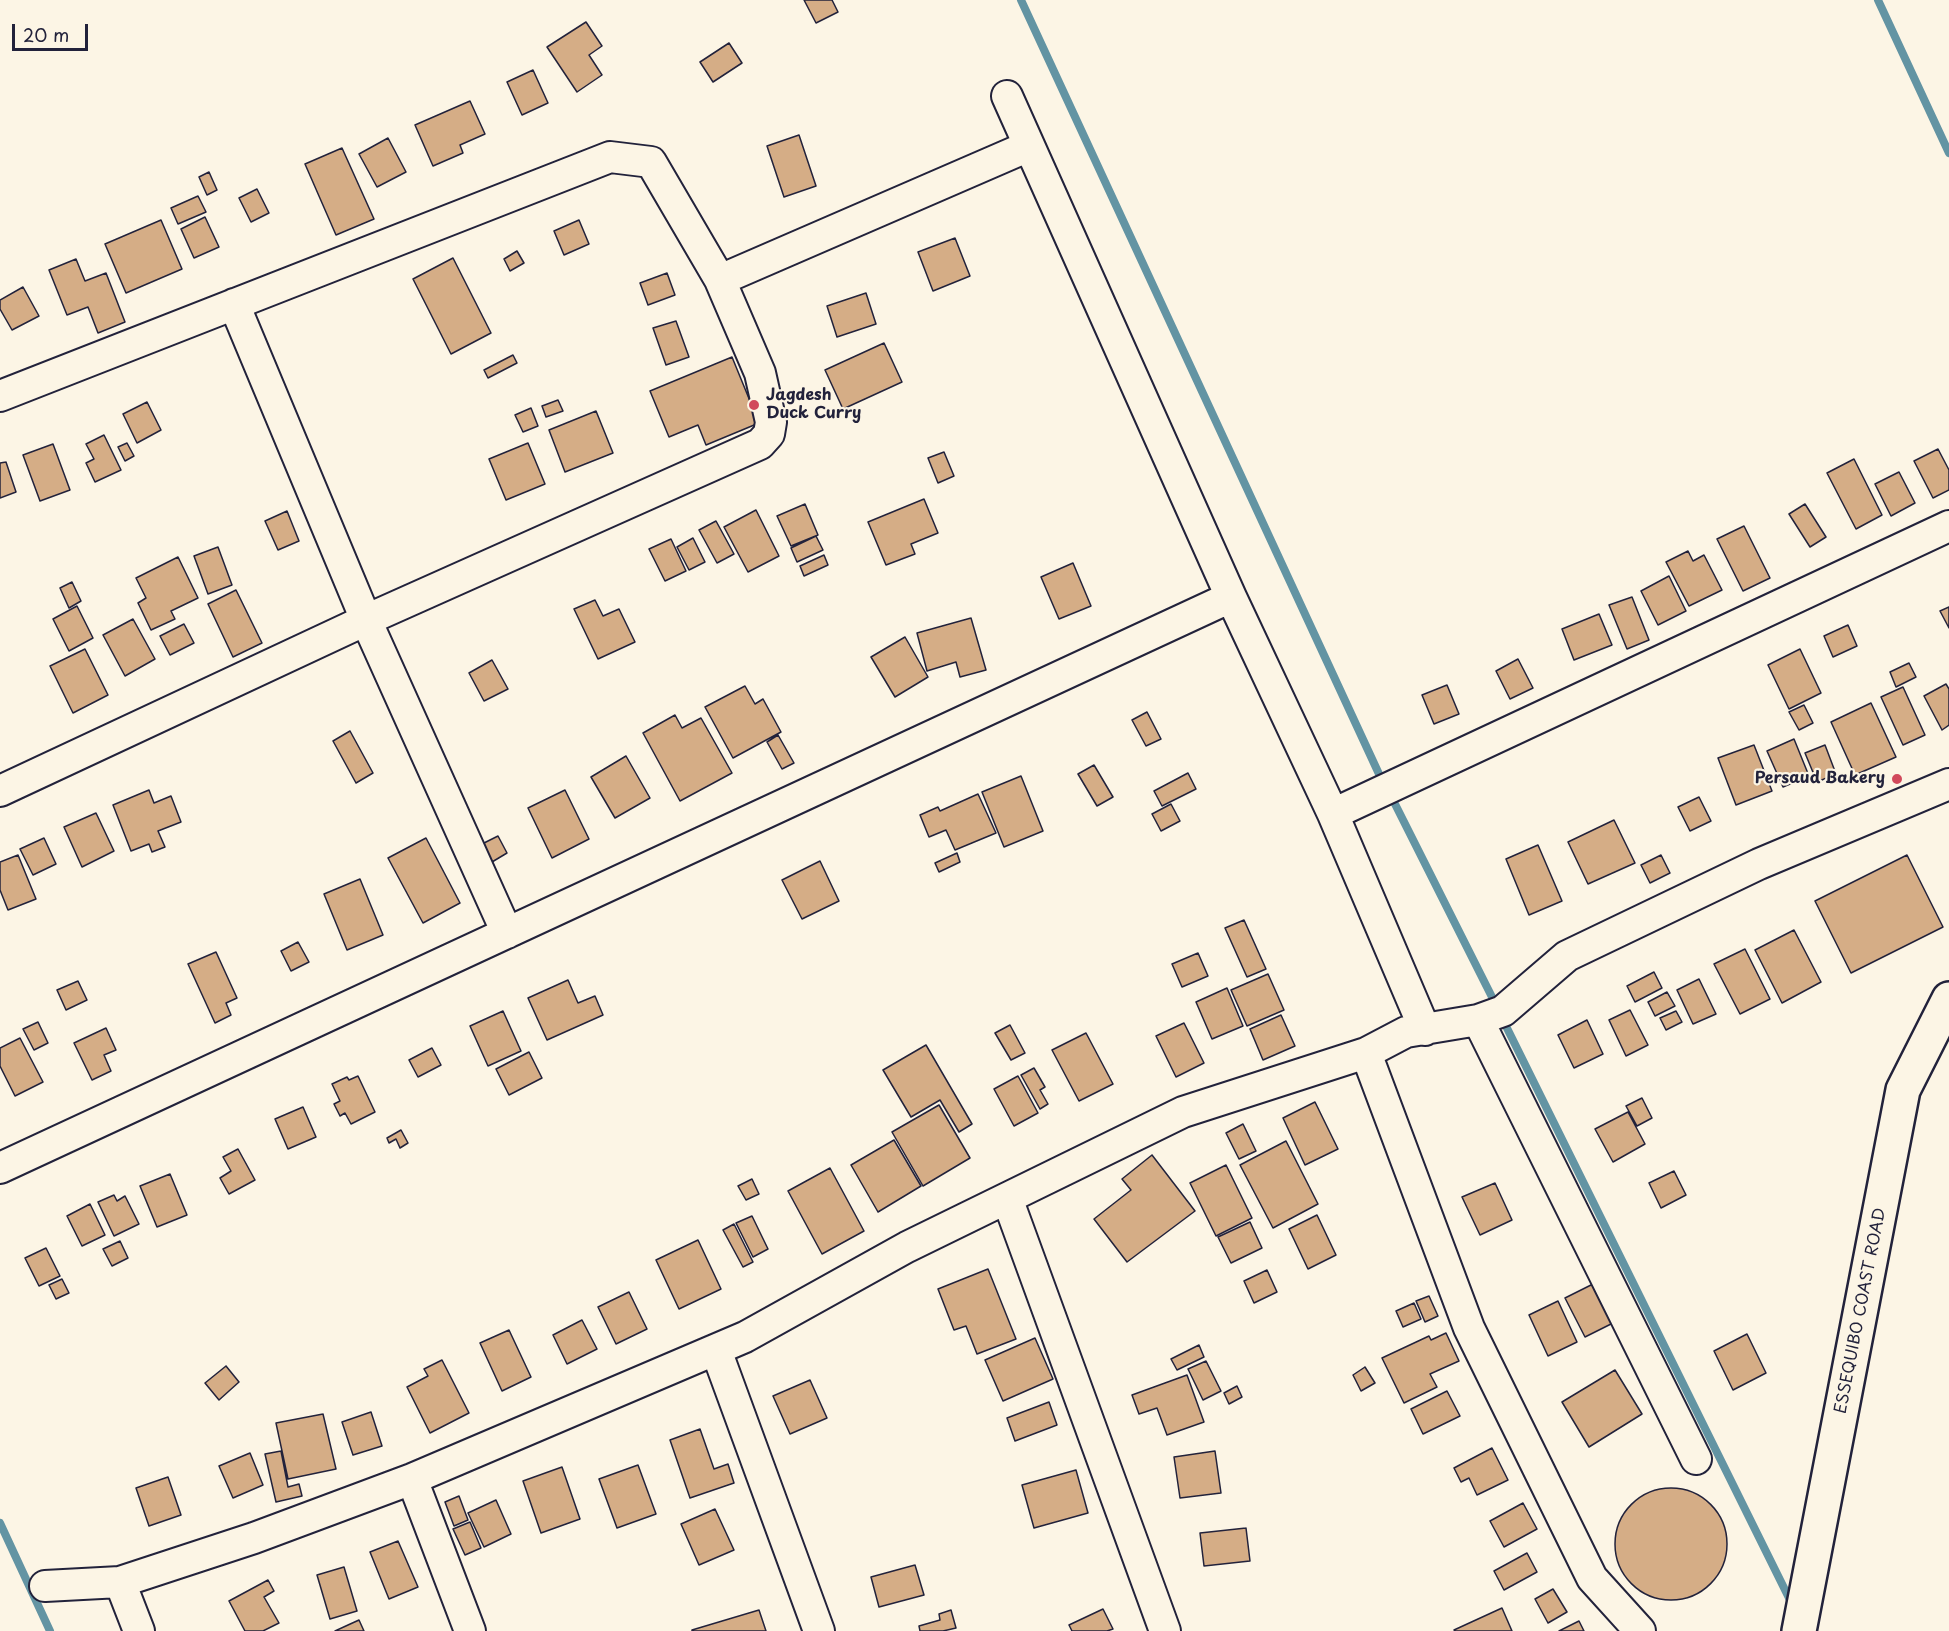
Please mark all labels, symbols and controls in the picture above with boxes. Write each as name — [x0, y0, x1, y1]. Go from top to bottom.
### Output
scale bar — [15, 12, 92, 50]
text: 20 m — [23, 21, 69, 48]
place label: Jagdesh Duck Curry — [766, 386, 861, 424]
marker: Jagdesh Duck Curry — [747, 398, 761, 412]
place label: Persaud Bakery — [1755, 769, 1885, 789]
marker: Persaud Bakery — [1890, 772, 1904, 786]
street label: ESSEQUIBO COAST ROAD — [1832, 1206, 1890, 1416]

